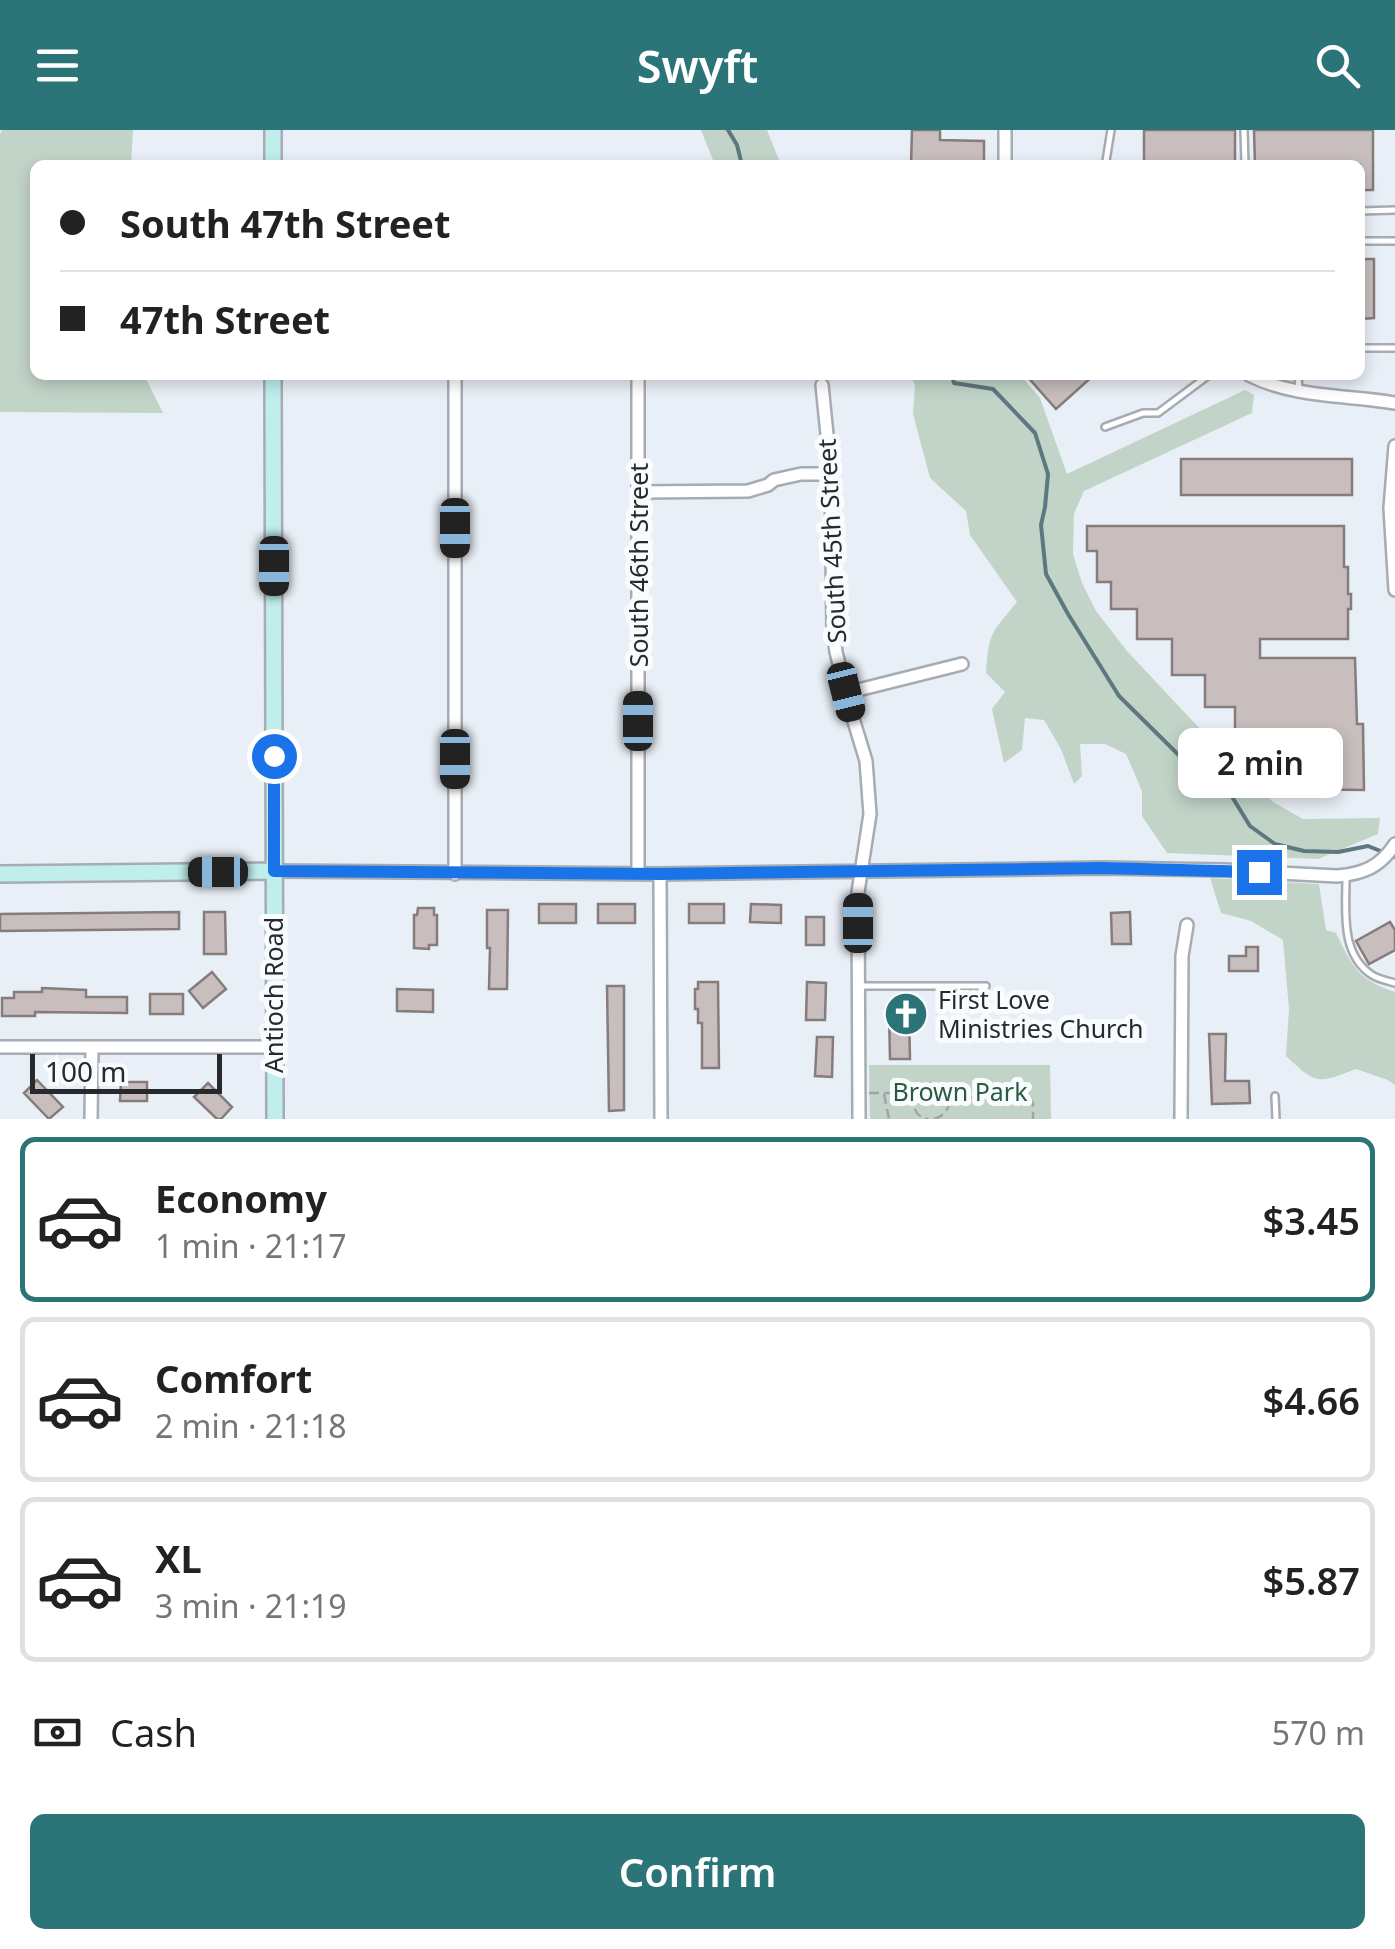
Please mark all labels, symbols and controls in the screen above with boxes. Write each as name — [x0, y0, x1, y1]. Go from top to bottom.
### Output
text: Swyft — [637, 35, 758, 96]
icon: menu — [30, 38, 85, 93]
icon: search — [1310, 38, 1365, 93]
text: South 47th Street — [120, 197, 451, 249]
text: 47th Street — [120, 293, 330, 345]
street label: South 45th Street — [809, 438, 853, 644]
street label: South 46th Street — [621, 463, 655, 667]
car — [440, 498, 470, 558]
car — [259, 536, 289, 596]
car — [824, 659, 868, 725]
car — [623, 691, 653, 751]
callout: 2 min — [1176, 727, 1342, 797]
car — [440, 729, 470, 789]
route start — [252, 734, 297, 779]
text: 2 min — [1217, 741, 1304, 784]
route end — [1237, 850, 1282, 895]
car — [188, 857, 248, 887]
car — [843, 893, 873, 953]
street label: Antioch Road — [256, 917, 290, 1073]
place label: First Love Ministries Church — [938, 982, 1143, 1045]
church icon: First Love Ministries Church — [883, 991, 929, 1037]
scale bar — [30, 1049, 222, 1094]
text: 100 m — [45, 1052, 127, 1090]
park label: Brown Park — [892, 1074, 1028, 1108]
text: Economy — [155, 1172, 327, 1224]
icon: car — [35, 1175, 125, 1265]
text: $3.45 — [1263, 1194, 1360, 1246]
text: 1 min · 21:17 — [155, 1224, 347, 1267]
text: Comfort — [155, 1352, 312, 1404]
icon: car — [35, 1355, 125, 1445]
text: $4.66 — [1263, 1374, 1360, 1426]
text: 2 min · 21:18 — [155, 1404, 347, 1447]
text: XL — [155, 1532, 202, 1584]
icon: car — [35, 1535, 125, 1625]
text: $5.87 — [1263, 1554, 1360, 1606]
text: 3 min · 21:19 — [155, 1584, 347, 1627]
icon: cash — [30, 1705, 85, 1760]
text: Cash — [110, 1706, 197, 1758]
text: 570 m — [1272, 1711, 1365, 1754]
button: Confirm — [30, 1814, 1365, 1929]

